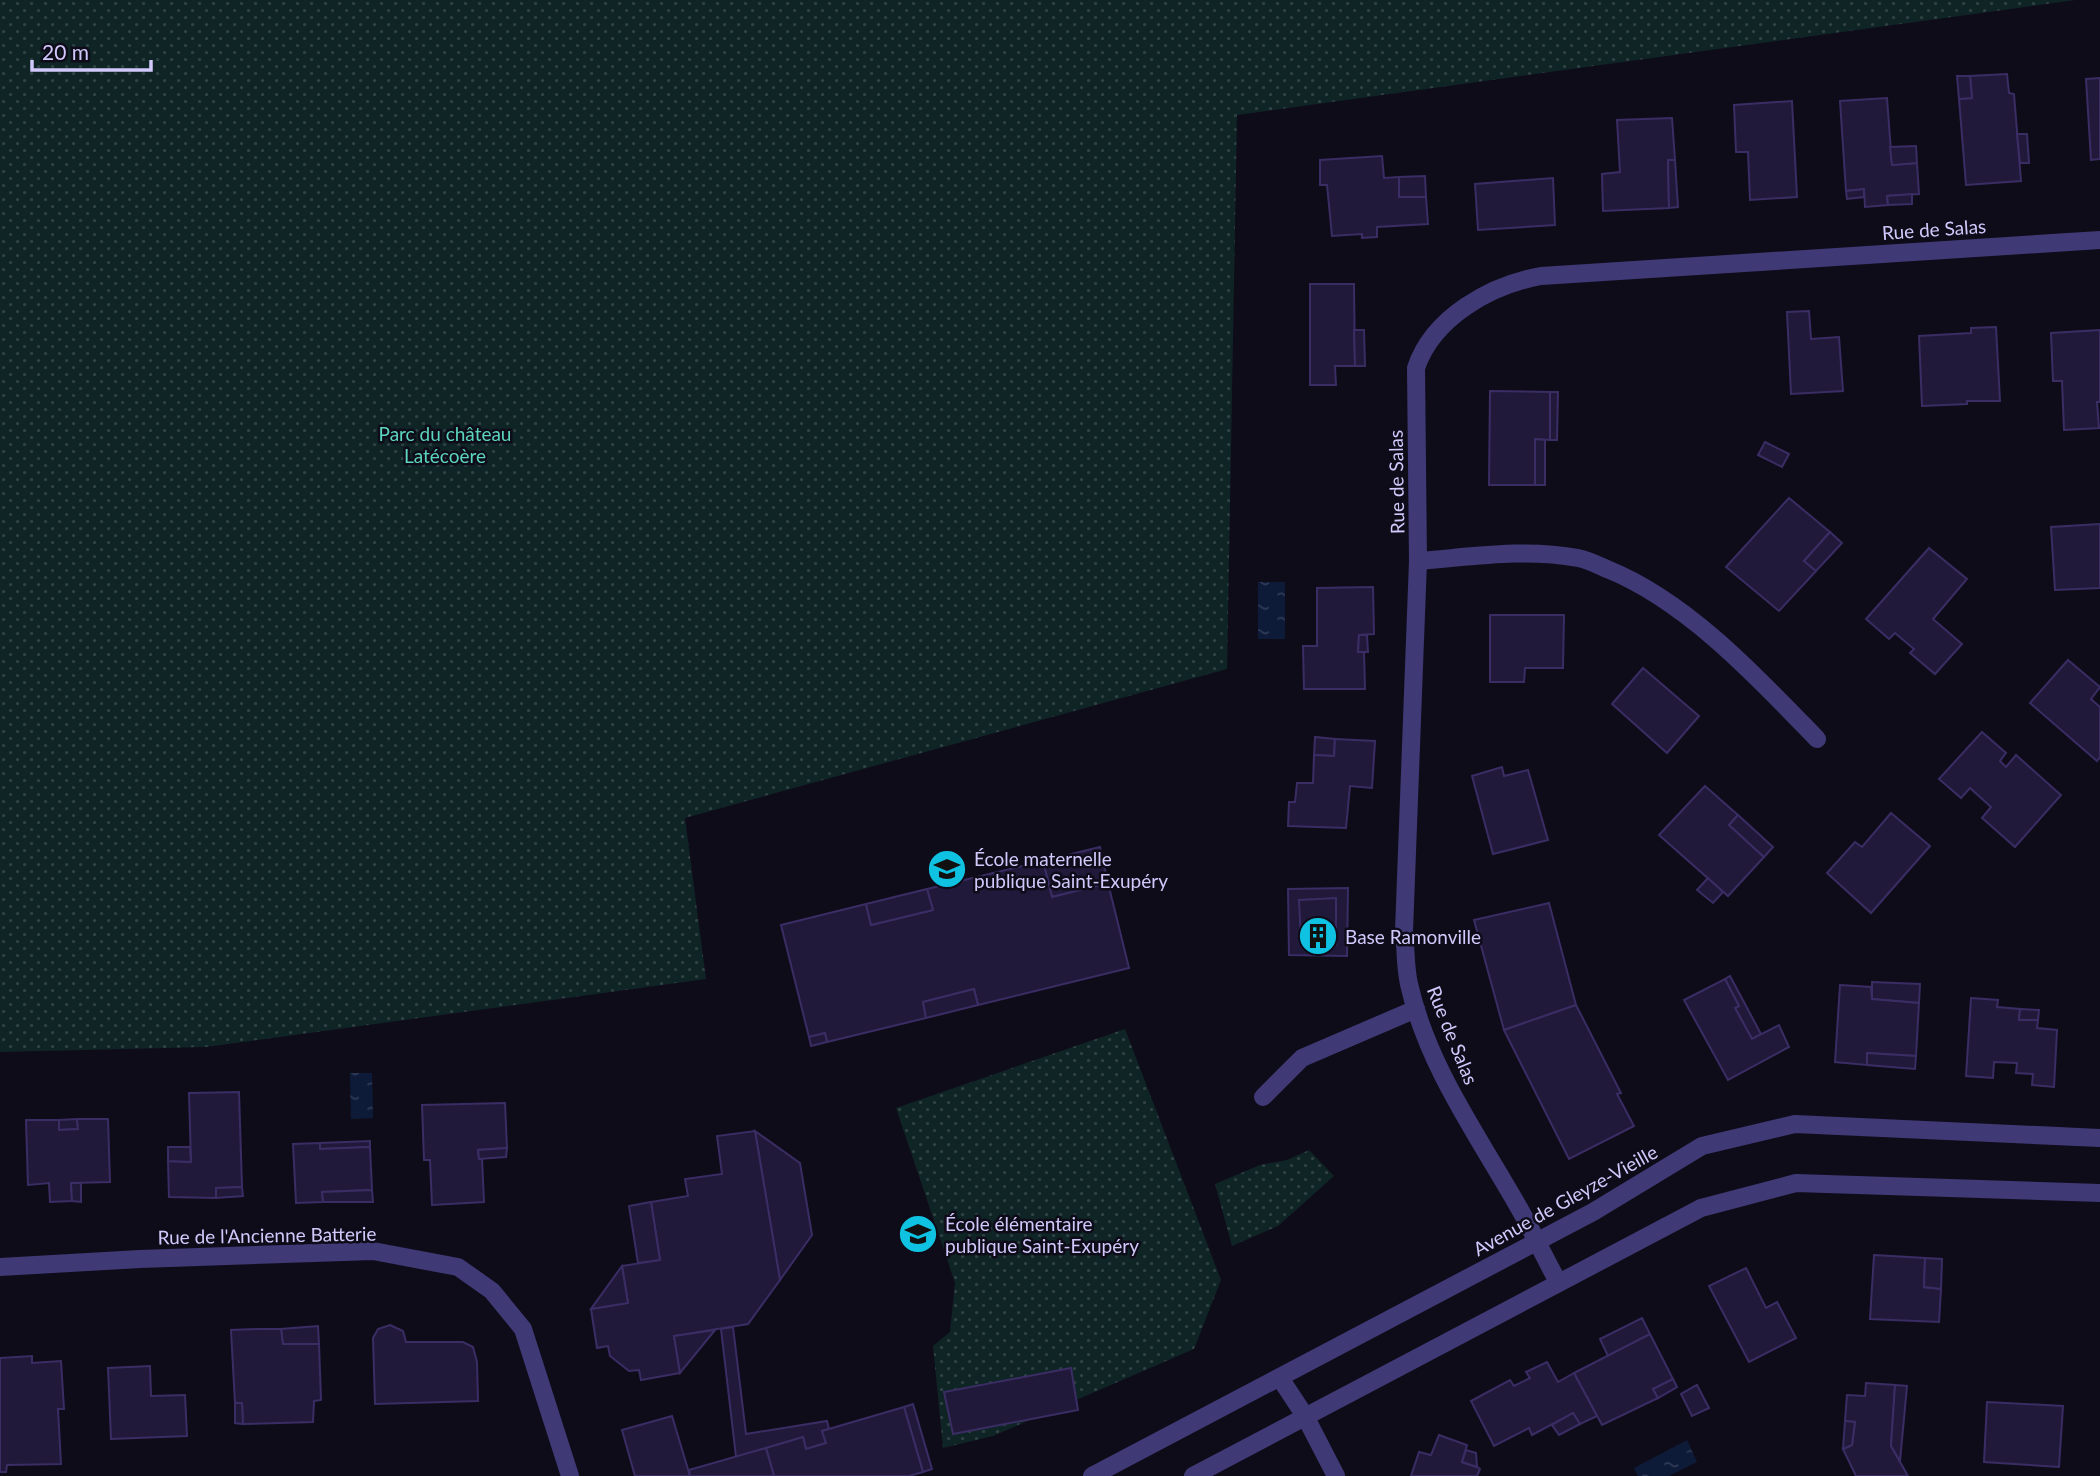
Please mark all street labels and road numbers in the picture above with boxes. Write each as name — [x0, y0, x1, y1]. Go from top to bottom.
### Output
street label: Rue de Salas — [1881, 214, 1987, 244]
street label: Rue de Salas — [1384, 430, 1408, 534]
street label: Rue de Salas — [1423, 982, 1483, 1088]
street label: Avenue de Gleyze-Vieille — [1469, 1140, 1661, 1260]
street label: Rue de l'Ancienne Batterie — [157, 1222, 377, 1248]

